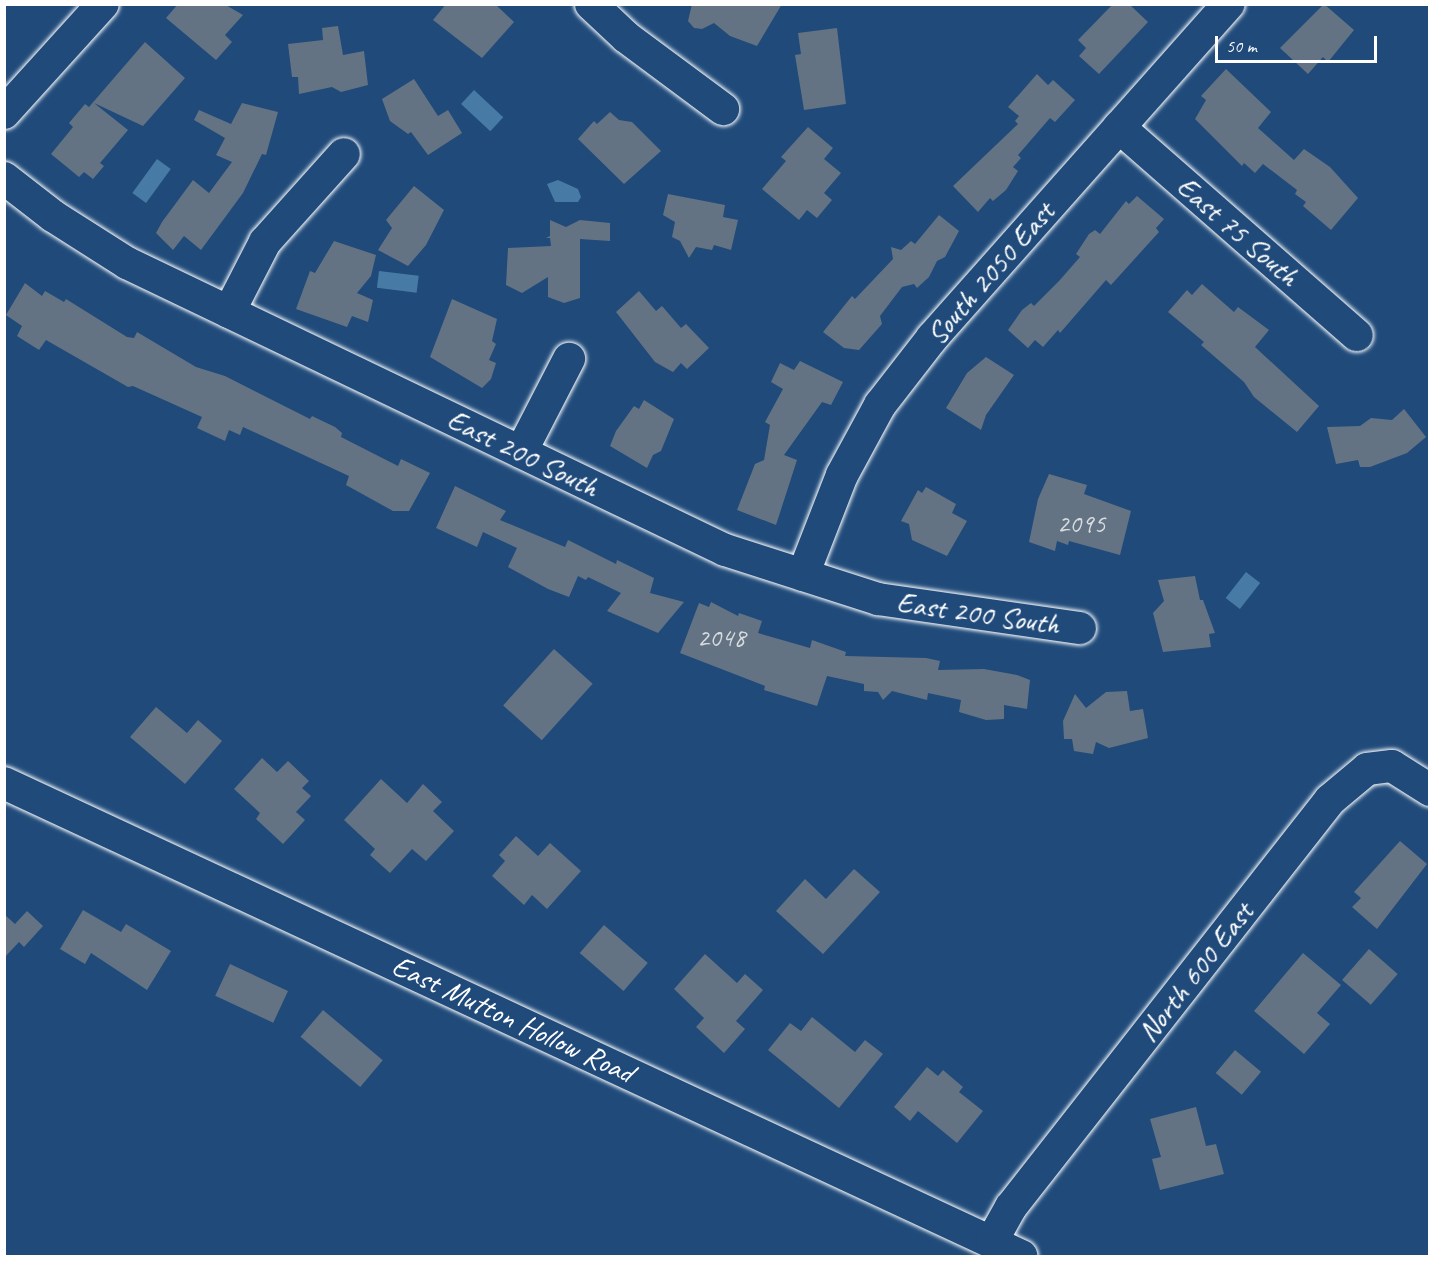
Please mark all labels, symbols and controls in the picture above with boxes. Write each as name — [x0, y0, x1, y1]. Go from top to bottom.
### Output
scale bar — [1218, 24, 1380, 62]
text: 50 m — [1226, 35, 1257, 57]
street label: East 75 South — [1170, 168, 1306, 294]
street label: South 2050 East — [918, 194, 1062, 352]
street label: East 200 South — [442, 401, 604, 505]
house number: 2095 — [1057, 508, 1105, 540]
street label: East 200 South — [894, 584, 1062, 642]
house number: 2048 — [697, 622, 745, 654]
street label: North 600 East — [1129, 895, 1261, 1049]
street label: East Mutton Hollow Road — [387, 947, 639, 1091]

